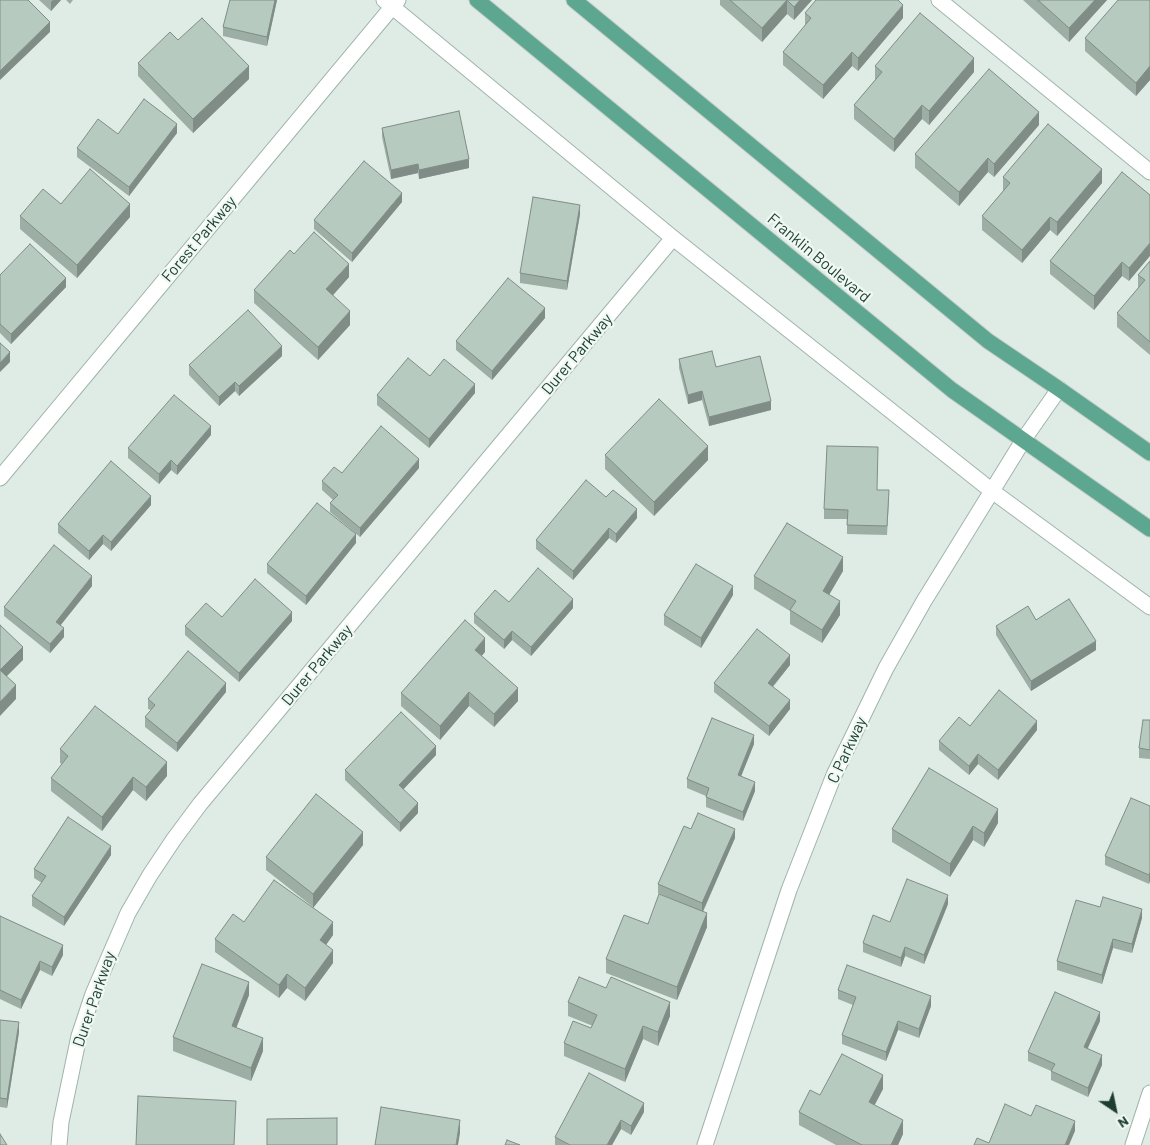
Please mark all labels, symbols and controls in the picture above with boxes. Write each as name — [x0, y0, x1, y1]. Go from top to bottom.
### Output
street label: Forest Parkway — [157, 192, 241, 286]
street label: Franklin Boulevard — [764, 209, 874, 307]
street label: Durer Parkway — [538, 310, 616, 398]
street label: Durer Parkway — [278, 621, 356, 709]
street label: C Parkway — [823, 714, 871, 786]
street label: Durer Parkway — [69, 949, 119, 1049]
north arrow — [1090, 1085, 1140, 1135]
text: N — [1115, 1113, 1132, 1133]

